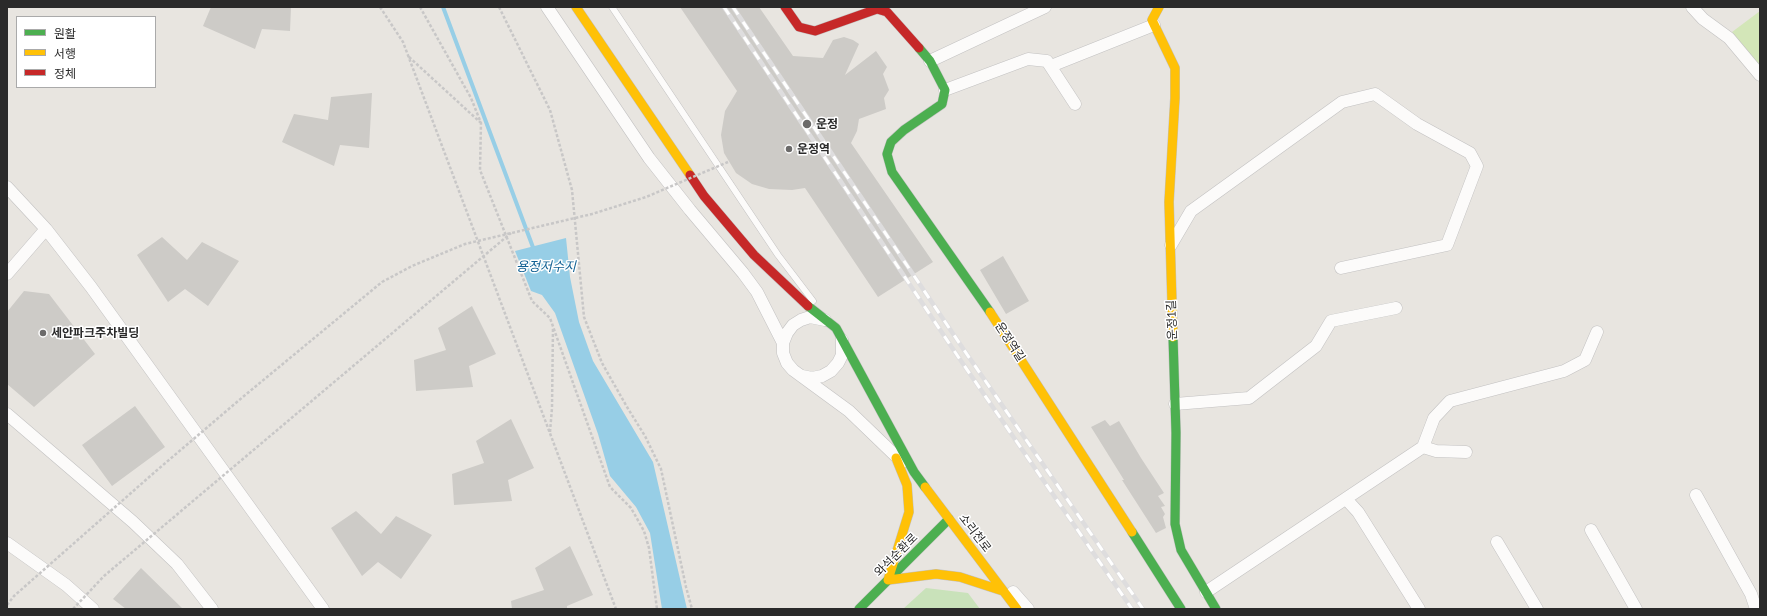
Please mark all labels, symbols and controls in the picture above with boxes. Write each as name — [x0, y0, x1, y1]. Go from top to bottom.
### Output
legend — [16, 16, 156, 88]
text: 원활 — [54, 26, 76, 41]
text: 서행 — [54, 46, 76, 61]
text: 정체 — [54, 66, 76, 81]
place label: 운정 — [816, 117, 838, 131]
marker: 운정 — [801, 118, 813, 130]
place label: 운정역 — [797, 142, 830, 156]
marker: 운정역 — [784, 144, 794, 154]
water label: 용정저수지 — [516, 259, 576, 275]
street label: 운정1길 — [1164, 300, 1180, 340]
street label: 운정역길 — [992, 320, 1028, 364]
place label: 세안파크주차빌딩 — [51, 326, 139, 340]
marker: 세안파크주차빌딩 — [38, 328, 48, 338]
street label: 소리천로 — [956, 511, 994, 555]
street label: 와석순환로 — [871, 530, 921, 580]

